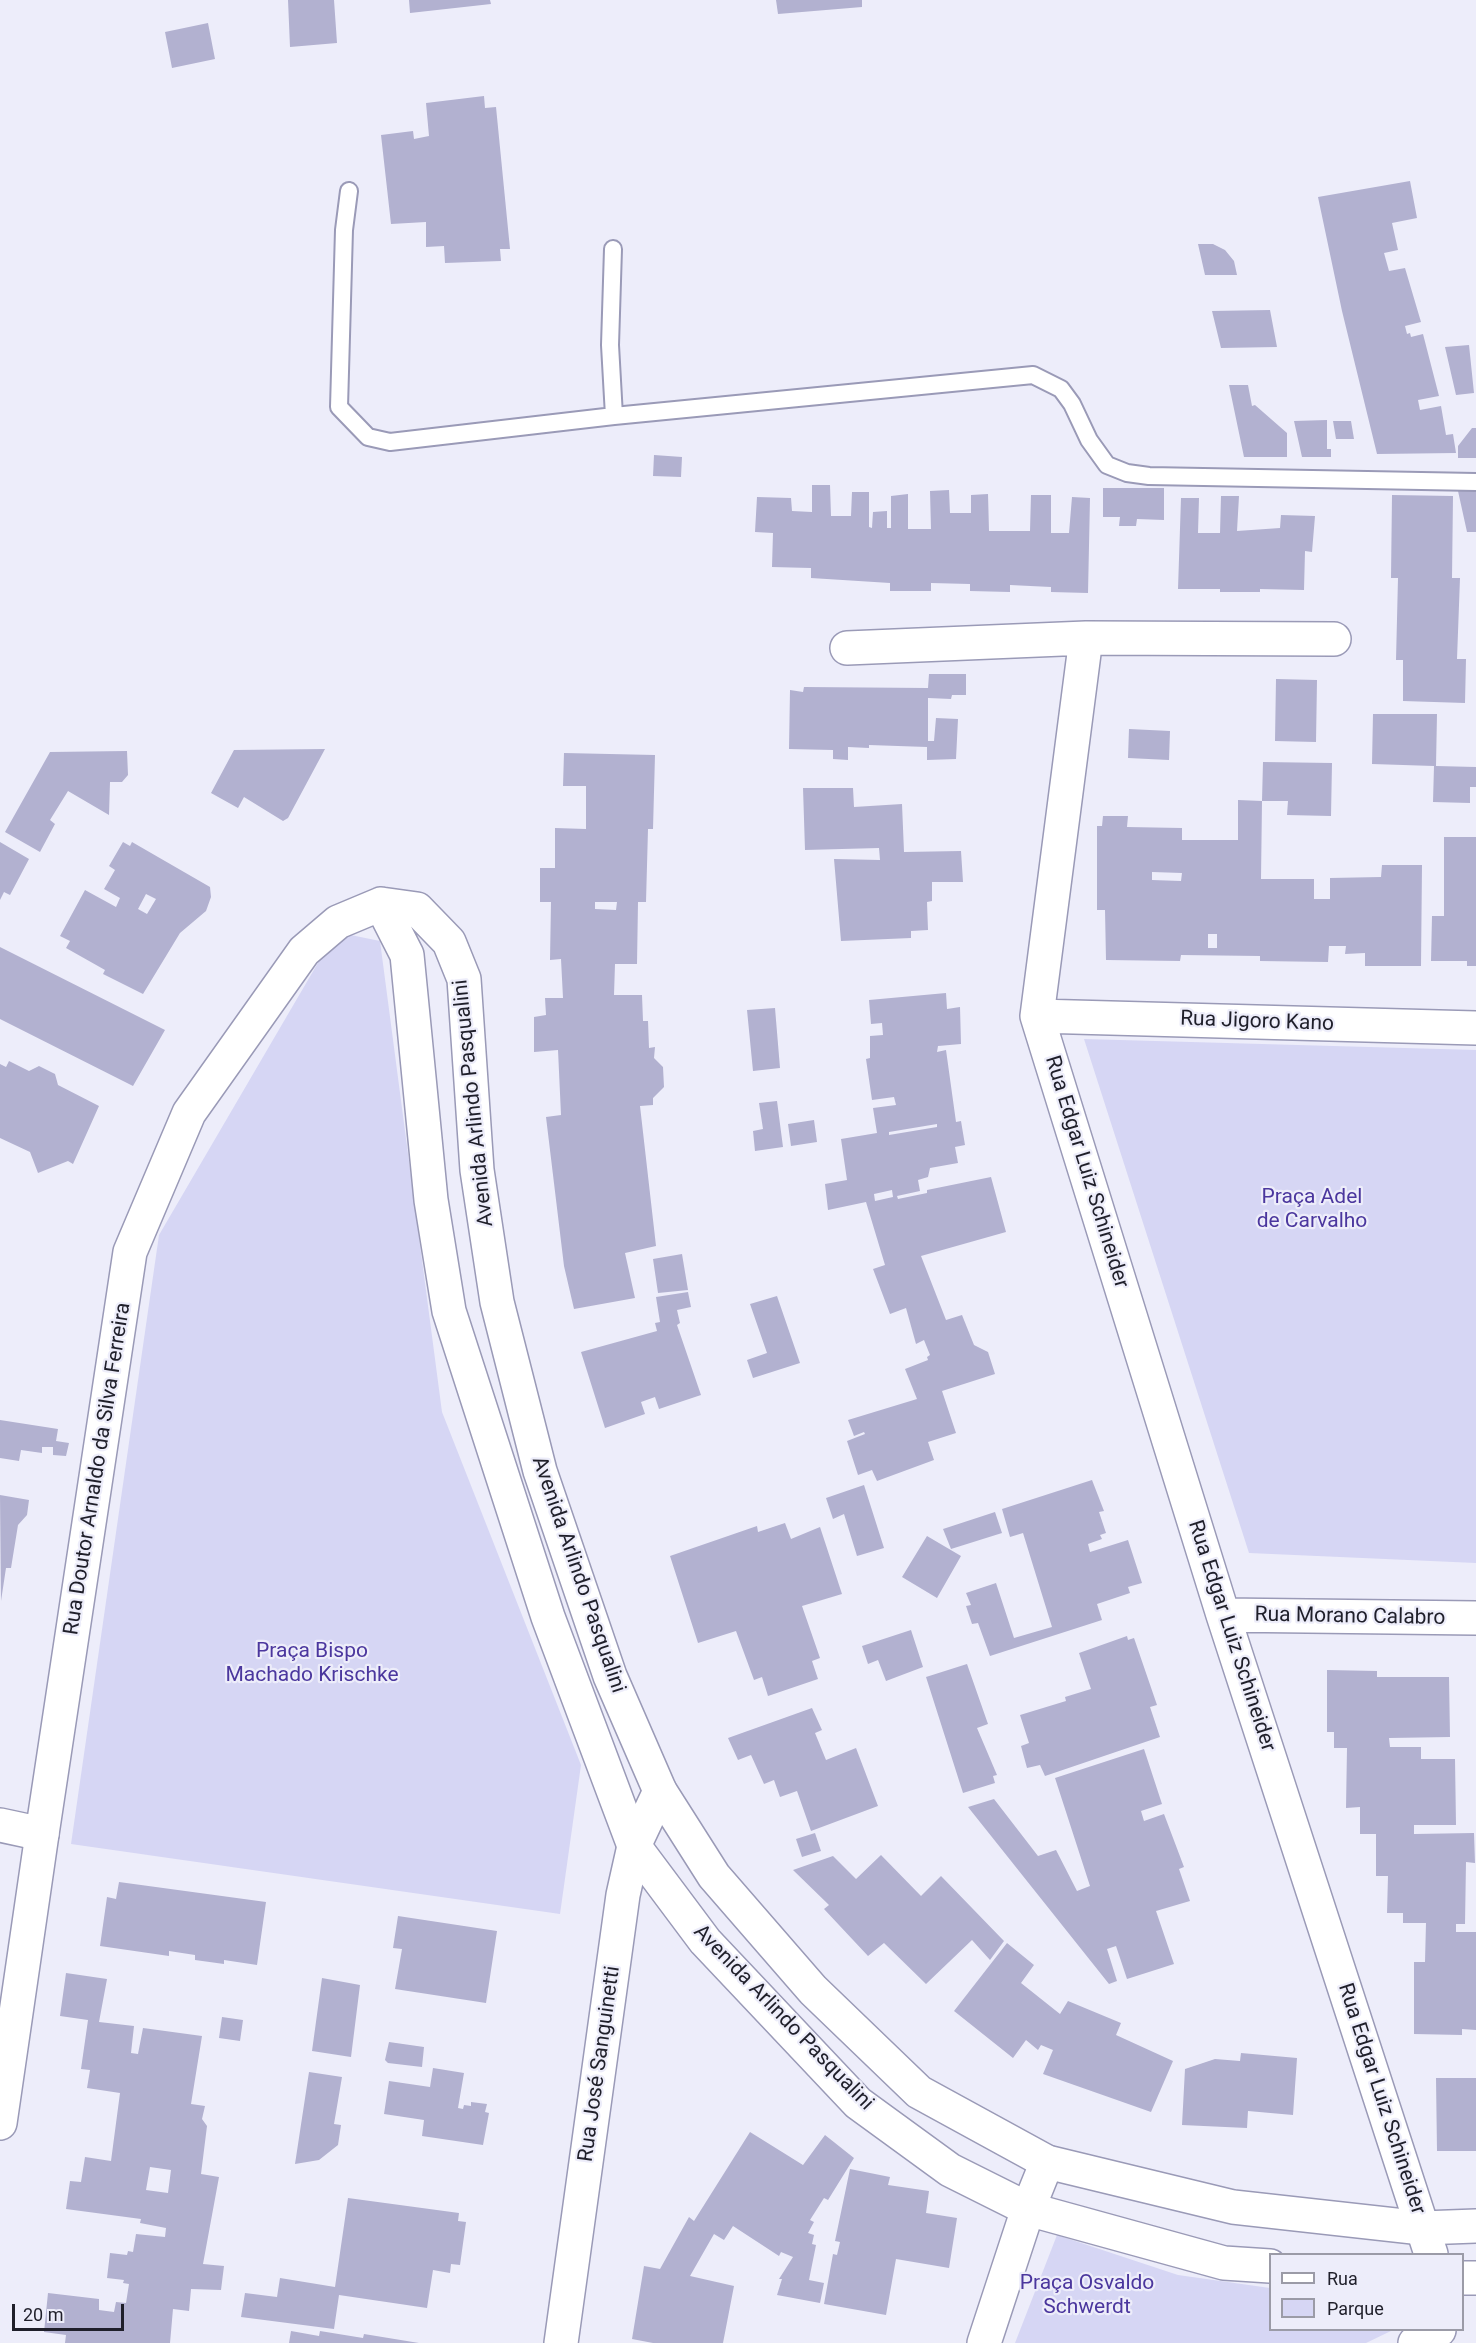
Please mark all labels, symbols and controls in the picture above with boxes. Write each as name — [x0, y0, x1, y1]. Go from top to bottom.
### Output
street label: Avenida Arlindo Pasqualini — [448, 978, 500, 1228]
street label: Rua Jigoro Kano — [1180, 1007, 1334, 1037]
street label: Rua Edgar Luiz Schineider — [1039, 1053, 1133, 1291]
park label: Praça Adel de Carvalho — [1257, 1185, 1367, 1235]
street label: Rua Doutor Arnaldo da Silva Ferreira — [59, 1301, 137, 1637]
street label: Avenida Arlindo Pasqualini — [526, 1453, 630, 1697]
street label: Rua Edgar Luiz Schineider — [1182, 1517, 1280, 1755]
street label: Rua Morano Calabro — [1254, 1603, 1446, 1631]
park label: Praça Bispo Machado Krischke — [225, 1639, 399, 1689]
street label: Avenida Arlindo Pasqualini — [688, 1920, 878, 2116]
street label: Rua José Sanguinetti — [574, 1964, 626, 2164]
street label: Rua Edgar Luiz Schineider — [1332, 1980, 1430, 2218]
legend — [1269, 2253, 1464, 2331]
text: Rua — [1327, 2268, 1358, 2289]
park label: Praça Osvaldo Schwerdt — [1020, 2271, 1154, 2321]
scale bar — [15, 2292, 128, 2330]
text: Parque — [1327, 2298, 1384, 2319]
text: 20 m — [23, 2304, 63, 2325]

